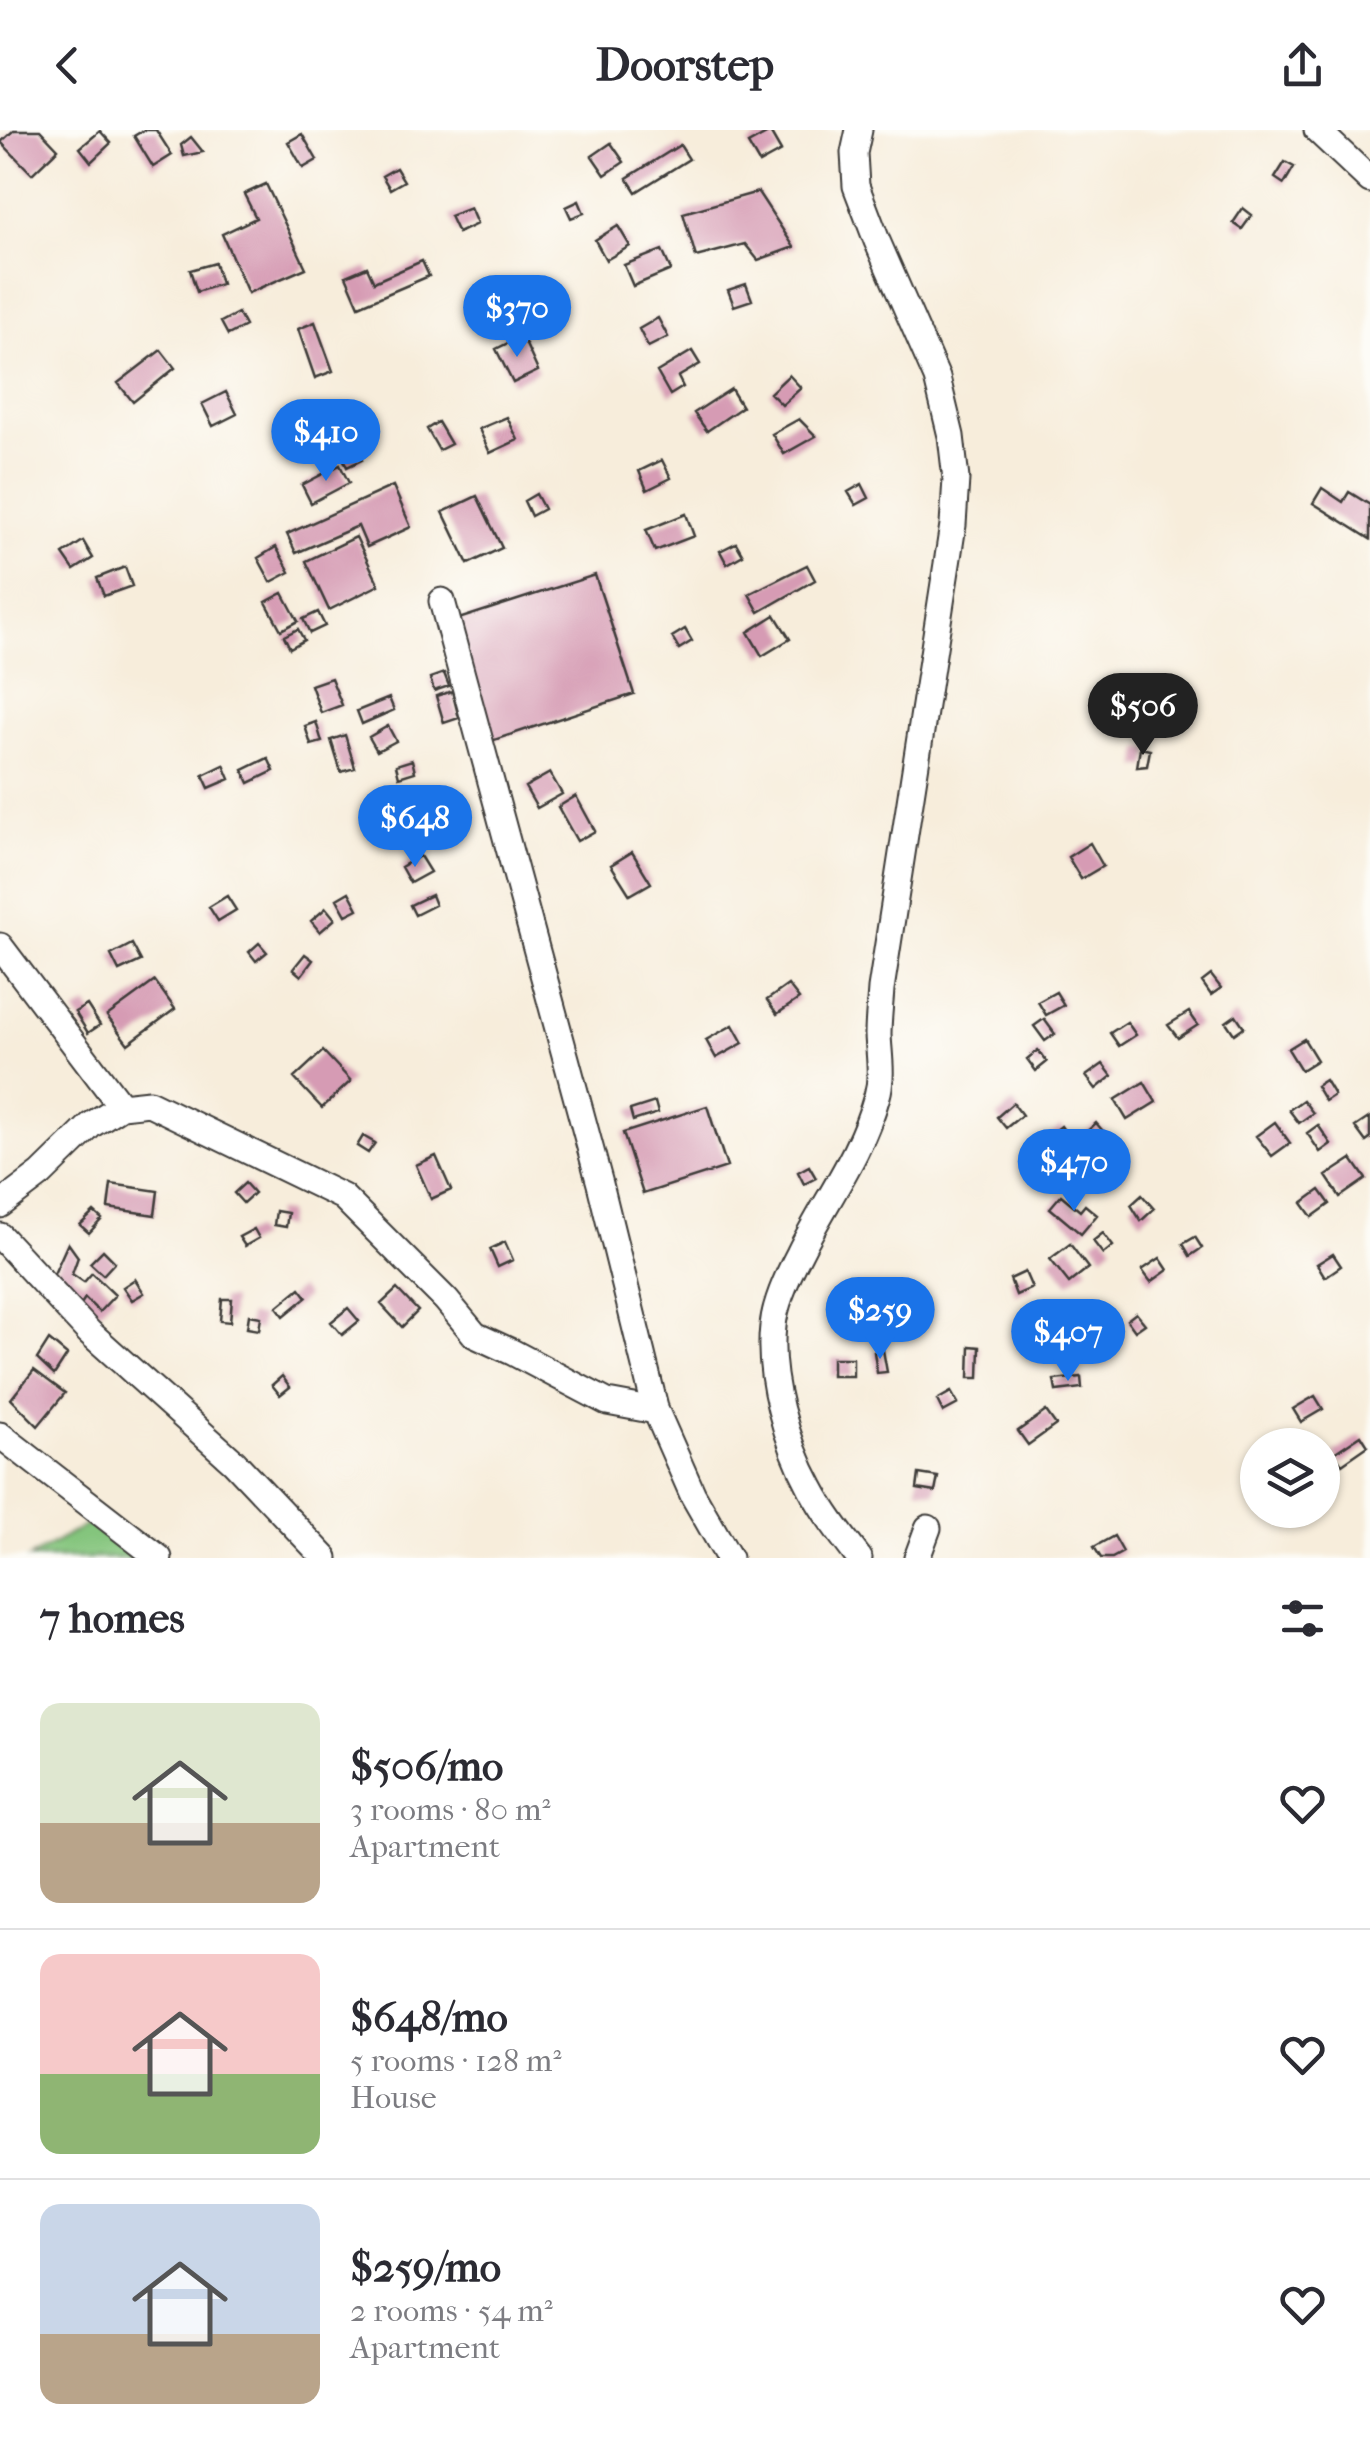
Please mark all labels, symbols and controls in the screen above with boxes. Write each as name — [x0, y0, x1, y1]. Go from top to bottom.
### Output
icon: back — [40, 38, 95, 93]
icon: share — [1275, 38, 1330, 93]
text: Doorstep — [596, 39, 774, 92]
pin: $370 — [458, 275, 576, 360]
text: $370 — [485, 289, 549, 326]
pin: $410 — [267, 399, 385, 484]
text: $410 — [293, 413, 359, 450]
pin: $506 — [1084, 673, 1202, 758]
text: $506 — [1110, 687, 1176, 724]
pin: $648 — [356, 785, 474, 870]
text: $648 — [380, 799, 450, 836]
pin: $470 — [1015, 1129, 1133, 1214]
text: $470 — [1040, 1143, 1108, 1180]
pin: $259 — [821, 1277, 939, 1362]
text: $259 — [848, 1291, 912, 1328]
pin: $407 — [1009, 1299, 1127, 1384]
text: $407 — [1033, 1313, 1103, 1350]
map controls — [1240, 1428, 1340, 1528]
button: layers — [1240, 1428, 1340, 1528]
icon: filters — [1275, 1591, 1330, 1646]
text: 7 homes — [40, 1594, 185, 1643]
text: $506/mo — [350, 1742, 503, 1791]
icon: home — [120, 1743, 240, 1863]
icon: heart — [1275, 1776, 1330, 1831]
text: 3 rooms · 80 m² — [350, 1791, 551, 1828]
text: Apartment — [350, 1828, 500, 1865]
text: $648/mo — [350, 1993, 508, 2042]
icon: home — [120, 1994, 240, 2114]
icon: heart — [1275, 2027, 1330, 2082]
text: 5 rooms · 128 m² — [350, 2042, 561, 2079]
text: House — [350, 2079, 437, 2116]
text: $259/mo — [350, 2243, 501, 2292]
icon: home — [120, 2244, 240, 2364]
icon: heart — [1275, 2277, 1330, 2332]
text: 2 rooms · 54 m² — [350, 2292, 553, 2329]
text: Apartment — [350, 2329, 500, 2366]

